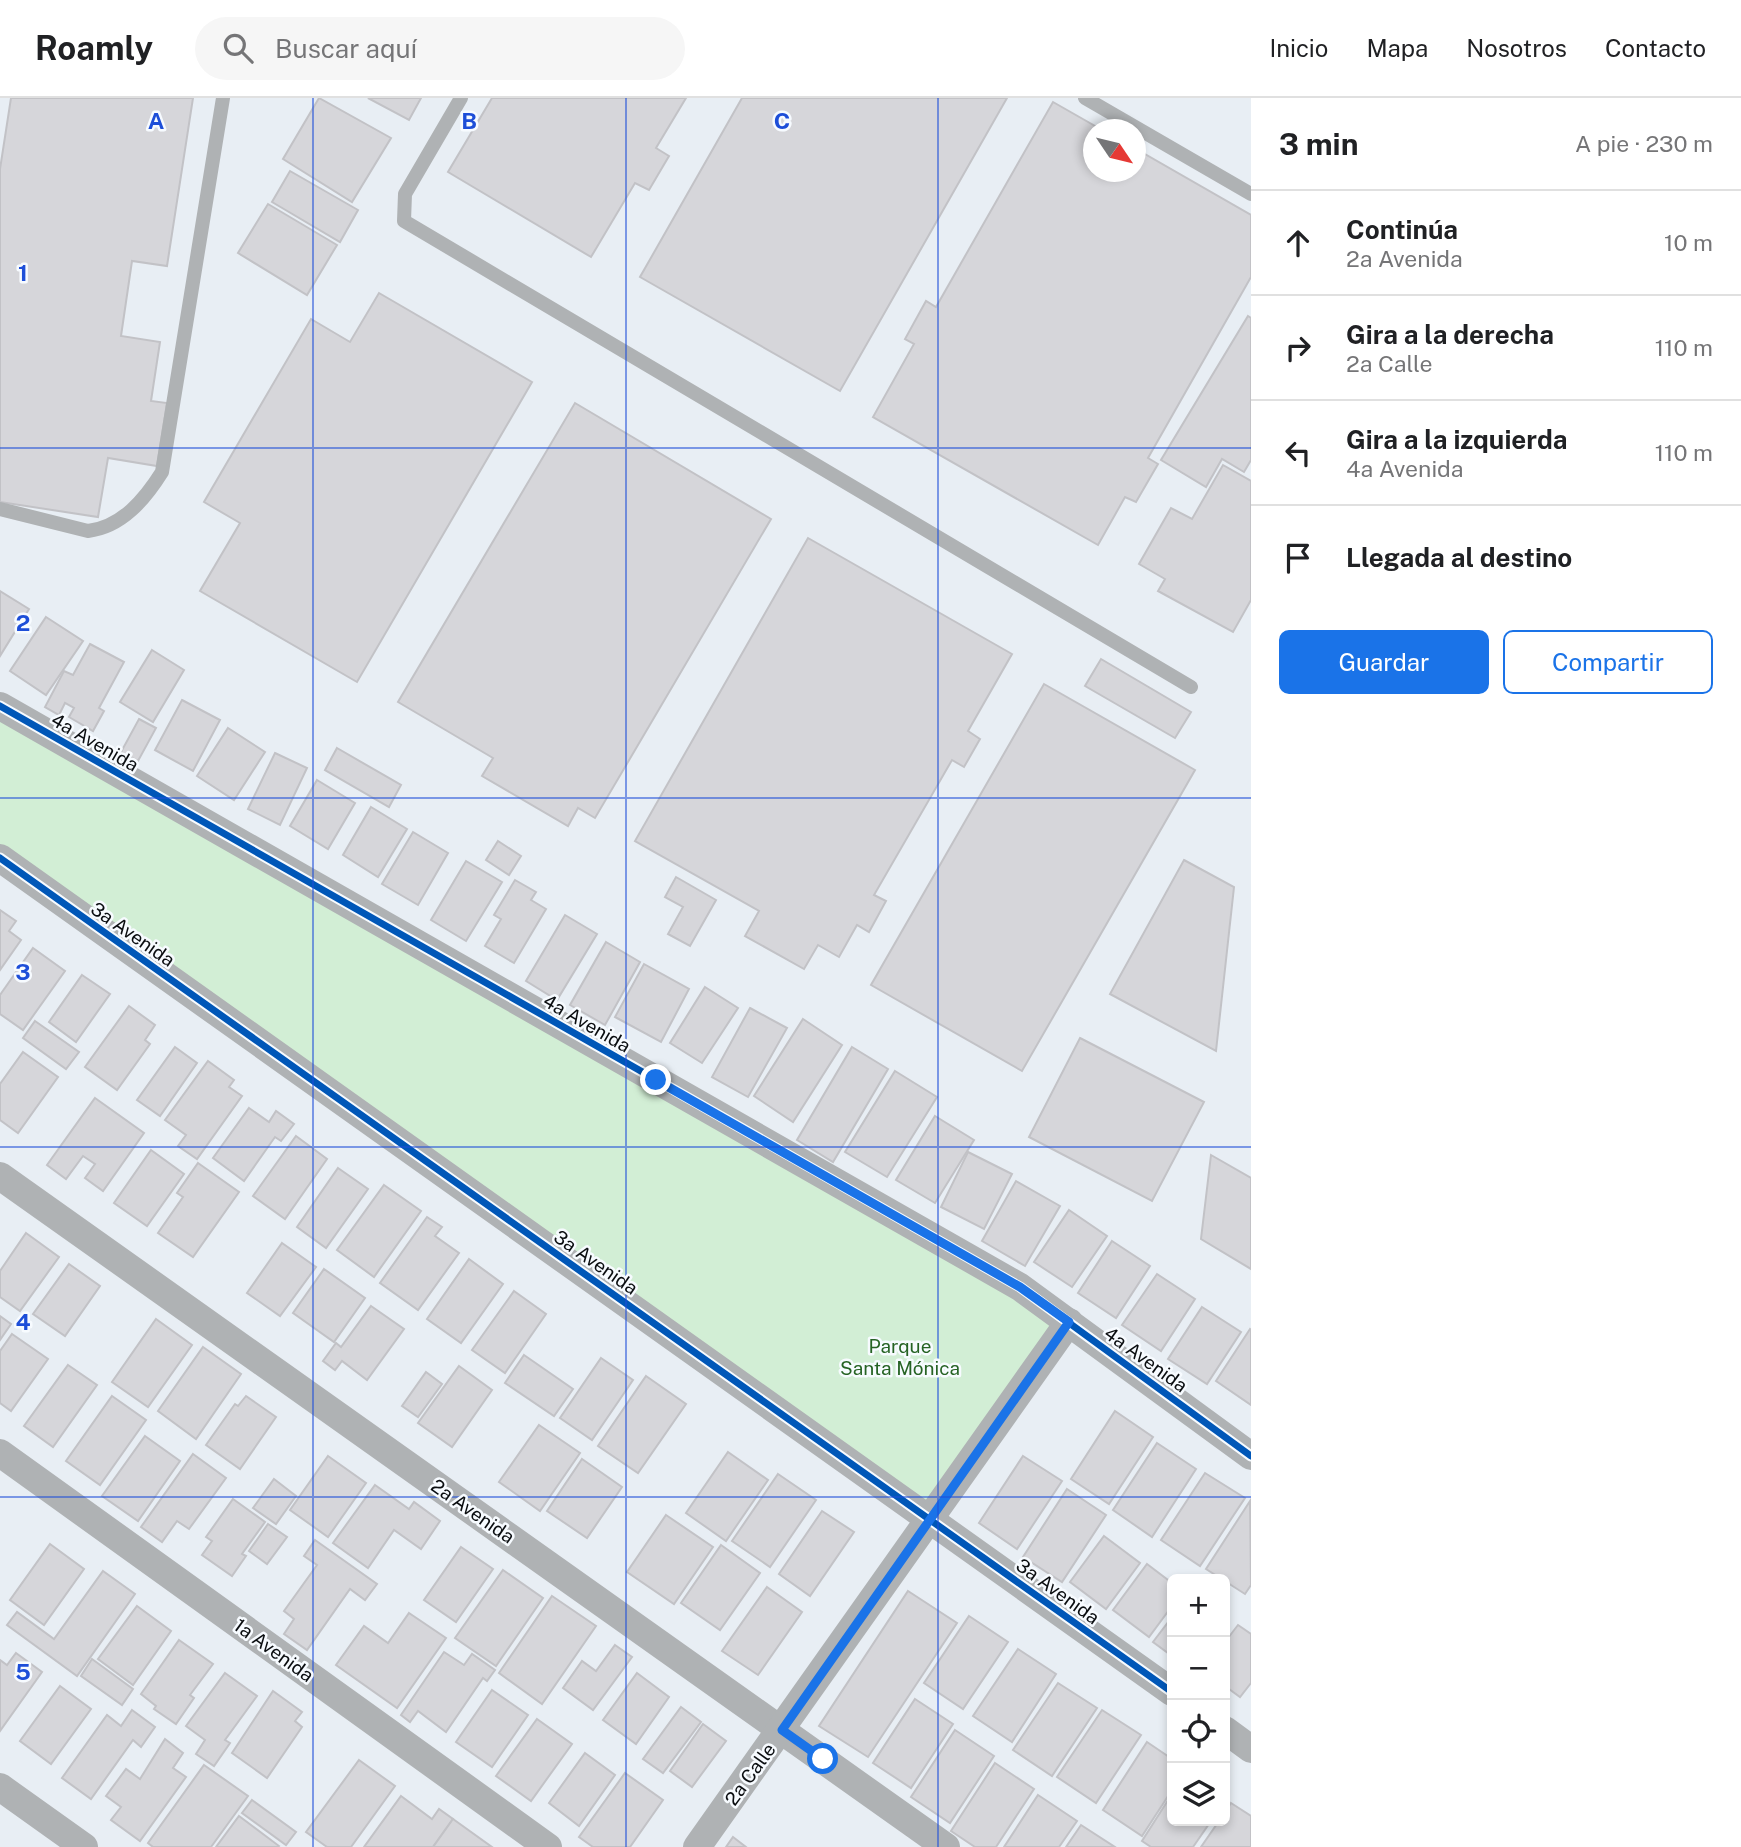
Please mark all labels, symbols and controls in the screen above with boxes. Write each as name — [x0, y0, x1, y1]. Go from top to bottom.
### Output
search box — [195, 17, 685, 80]
text: Roamly — [35, 29, 153, 67]
icon: search — [219, 29, 257, 67]
text: Buscar aquí — [275, 33, 417, 64]
text: Inicio — [1269, 34, 1328, 62]
text: Mapa — [1366, 34, 1428, 62]
text: Nosotros — [1466, 34, 1567, 62]
text: Contacto — [1605, 34, 1706, 62]
text: A — [148, 107, 165, 134]
text: B — [461, 107, 477, 134]
text: C — [774, 107, 790, 134]
north arrow — [1083, 119, 1146, 182]
text: 3 min — [1279, 126, 1358, 162]
text: A pie · 230 m — [1575, 130, 1713, 157]
text: Continúa — [1346, 214, 1458, 245]
icon: ahead — [1279, 224, 1317, 262]
text: 10 m — [1664, 229, 1713, 256]
text: 2a Avenida — [1346, 245, 1463, 272]
text: 1 — [18, 259, 28, 286]
text: Gira a la derecha — [1346, 319, 1554, 350]
icon: right — [1279, 329, 1317, 367]
text: 110 m — [1655, 334, 1713, 361]
text: 2a Calle — [1346, 350, 1432, 377]
text: Gira a la izquierda — [1346, 424, 1568, 455]
icon: left — [1279, 434, 1317, 472]
text: 110 m — [1655, 439, 1713, 466]
text: 4a Avenida — [1346, 455, 1464, 482]
icon: arrive — [1279, 539, 1317, 577]
text: Llegada al destino — [1346, 542, 1572, 573]
text: 2 — [16, 609, 30, 636]
button: Guardar — [1279, 630, 1489, 694]
button: Compartir — [1503, 630, 1713, 694]
street label: 4a Avenida — [47, 708, 143, 776]
street label: 3a Avenida — [87, 897, 179, 971]
text: 3 — [15, 958, 31, 985]
street label: 4a Avenida — [539, 989, 635, 1057]
route end — [640, 1064, 671, 1095]
street label: 3a Avenida — [550, 1225, 642, 1299]
text: 4 — [15, 1308, 31, 1335]
street label: 4a Avenida — [1100, 1322, 1192, 1396]
park label: Parque Santa Mónica — [840, 1335, 960, 1379]
street label: 2a Avenida — [427, 1474, 519, 1548]
street label: 3a Avenida — [1012, 1554, 1104, 1628]
map controls — [1167, 1574, 1230, 1826]
button: + — [1167, 1574, 1230, 1637]
street label: 1a Avenida — [230, 1614, 318, 1686]
button: − — [1167, 1637, 1230, 1700]
text: 5 — [15, 1658, 31, 1685]
button: locate — [1167, 1700, 1230, 1763]
street label: 2a Calle — [720, 1739, 780, 1809]
route start — [807, 1743, 838, 1774]
button: layers — [1167, 1763, 1230, 1826]

